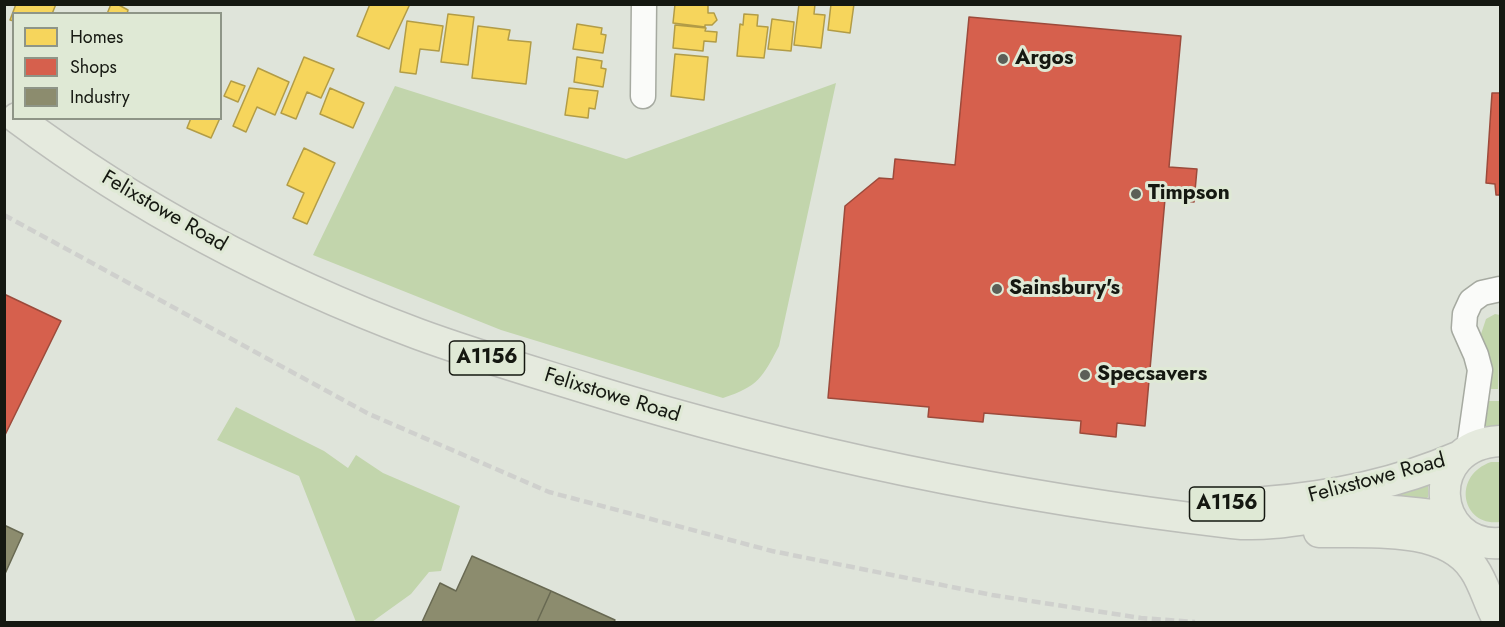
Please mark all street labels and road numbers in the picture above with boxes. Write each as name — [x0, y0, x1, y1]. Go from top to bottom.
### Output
street label: Felixstowe Road — [97, 166, 231, 258]
road number: A1156 — [450, 341, 524, 375]
street label: Felixstowe Road — [541, 363, 683, 429]
street label: Felixstowe Road — [1306, 449, 1448, 509]
road number: A1156 — [1190, 487, 1264, 521]

